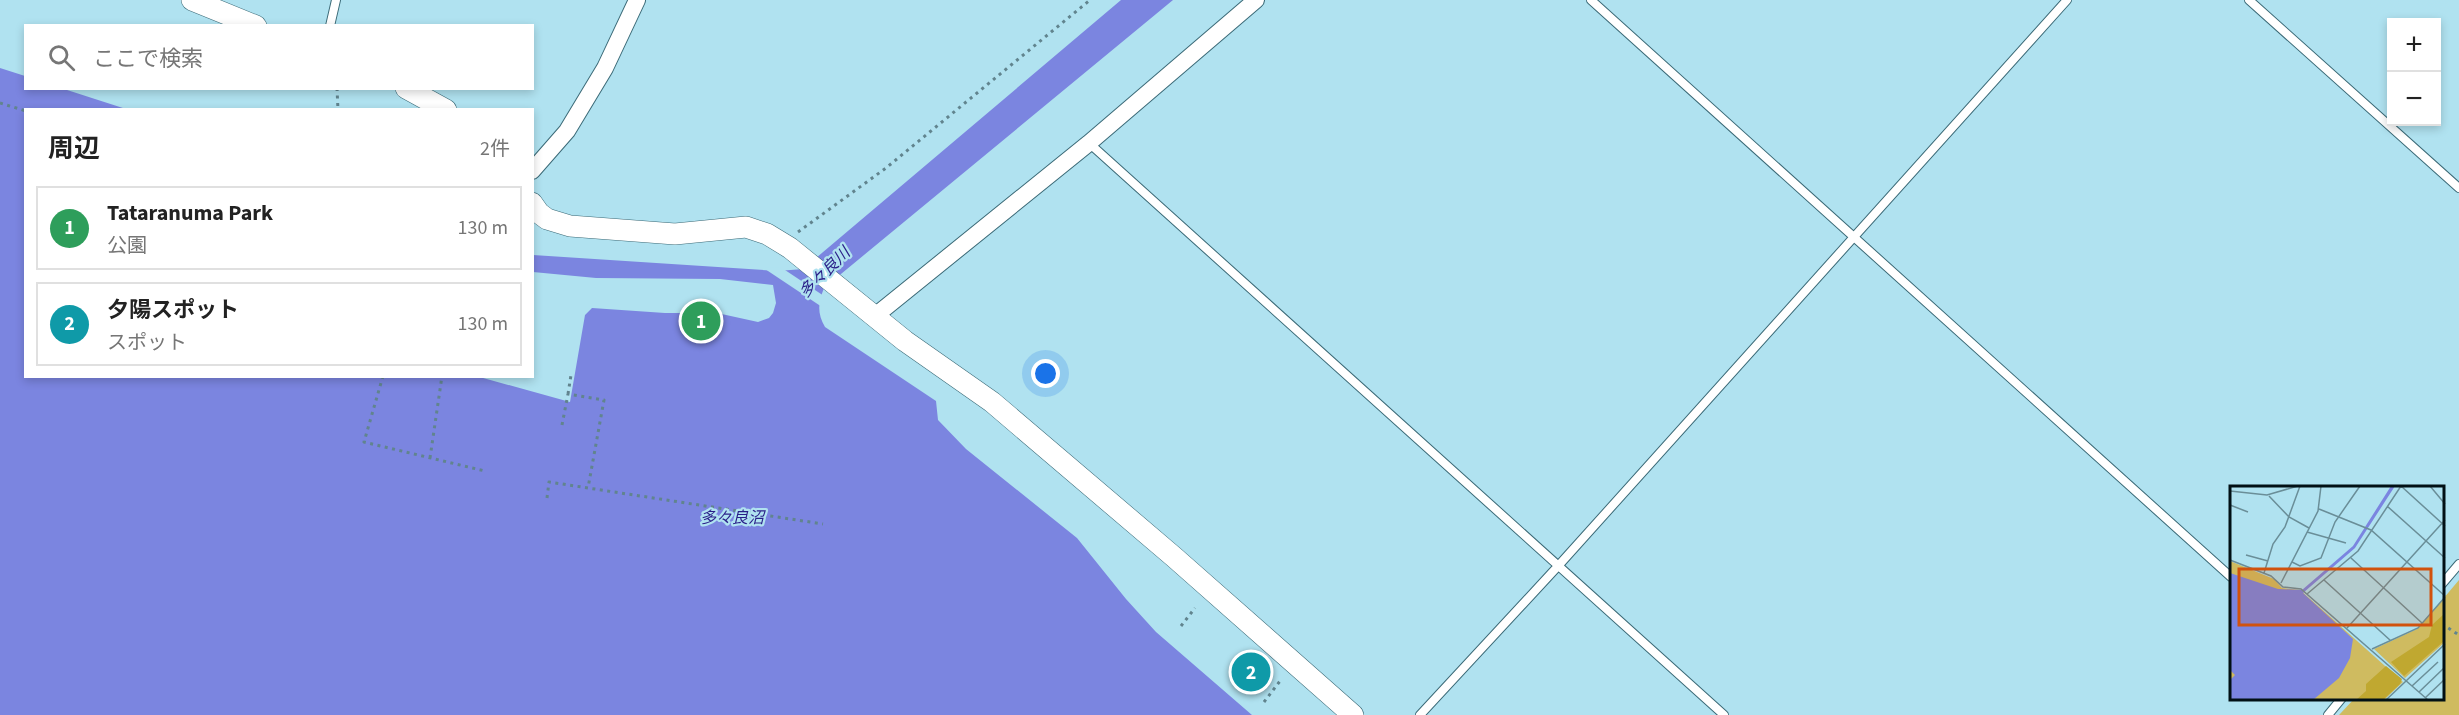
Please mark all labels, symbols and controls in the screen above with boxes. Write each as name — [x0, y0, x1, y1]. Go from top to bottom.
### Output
map controls — [2387, 18, 2441, 126]
button: + — [2387, 18, 2441, 72]
search box — [24, 24, 534, 90]
icon: search — [45, 41, 78, 74]
text: ここで検索 — [93, 43, 203, 75]
button: − — [2387, 72, 2441, 126]
text: 周辺 — [48, 130, 100, 167]
text: 2件 — [480, 135, 510, 163]
text: Tataranuma Park — [107, 197, 273, 229]
text: 1 — [64, 214, 75, 242]
text: 130 m — [458, 214, 508, 242]
text: 公園 — [107, 232, 147, 260]
water label: 多々良川 — [794, 241, 857, 303]
text: 夕陽スポット — [107, 294, 239, 326]
pin: 1 — [682, 298, 720, 344]
text: 2 — [64, 310, 75, 338]
text: 130 m — [458, 310, 508, 338]
text: スポット — [107, 329, 187, 357]
your location — [1031, 359, 1060, 388]
inset map — [2230, 486, 2444, 700]
water label: 多々良沼 — [700, 507, 766, 529]
pin: 2 — [1232, 650, 1270, 694]

